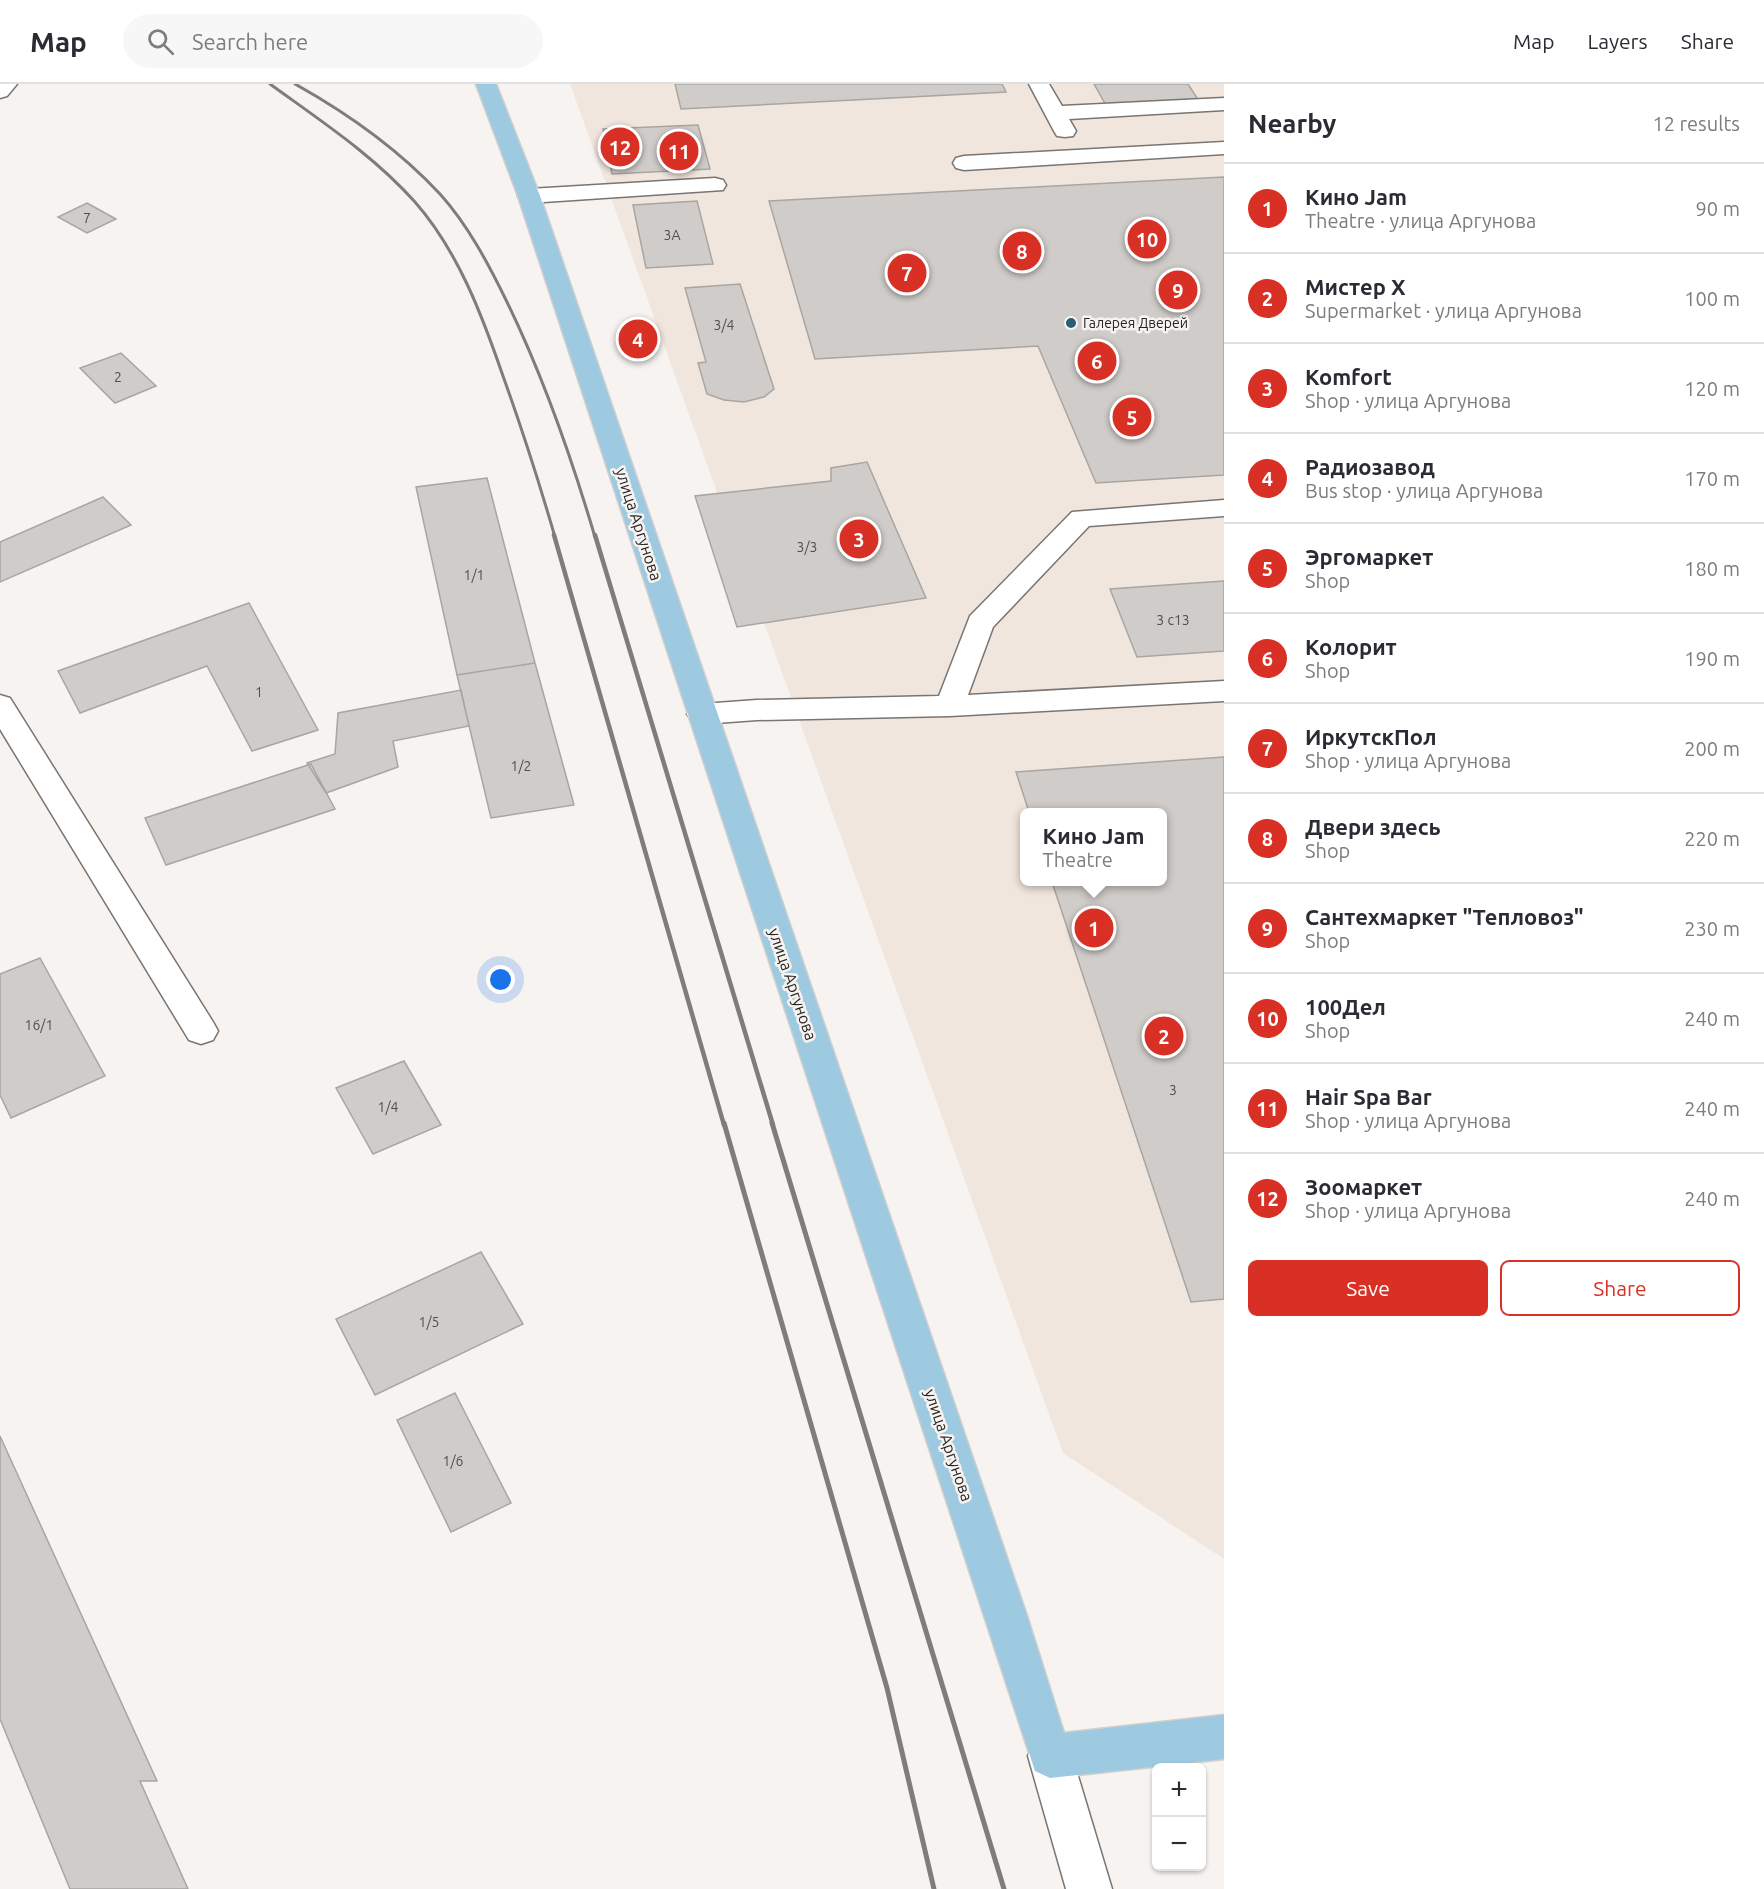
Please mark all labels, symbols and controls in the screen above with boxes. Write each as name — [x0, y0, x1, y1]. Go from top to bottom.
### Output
search box — [123, 14, 543, 68]
icon: search — [144, 25, 177, 58]
text: Map — [30, 26, 87, 57]
text: Search here — [192, 29, 308, 54]
text: Map — [1513, 29, 1554, 53]
text: Layers — [1587, 29, 1648, 53]
text: Share — [1681, 29, 1734, 53]
text: Nearby — [1248, 109, 1336, 138]
text: 12 results — [1652, 112, 1740, 135]
pin: 12 — [600, 124, 640, 170]
pin: 11 — [660, 128, 698, 174]
text: Кино Jam — [1305, 184, 1407, 209]
text: 1 — [1262, 197, 1273, 220]
text: 90 m — [1696, 197, 1740, 220]
text: Theatre · улица Аргунова — [1305, 209, 1536, 232]
house number: 7 — [83, 210, 91, 226]
pin: 10 — [1128, 216, 1166, 262]
house number: 3А — [664, 227, 681, 243]
pin: 8 — [1002, 228, 1042, 274]
pin: 7 — [888, 250, 926, 296]
pin: 9 — [1158, 268, 1198, 312]
text: Мистер Х — [1305, 274, 1406, 299]
text: 2 — [1262, 287, 1273, 310]
text: 100 m — [1684, 287, 1740, 310]
text: Supermarket · улица Аргунова — [1305, 299, 1582, 322]
place label: Галерея Дверей — [1083, 315, 1188, 331]
pin: 4 — [618, 316, 658, 362]
marker: Галерея Дверей — [1064, 316, 1078, 330]
house number: 3/4 — [714, 317, 735, 333]
pin: 6 — [1078, 338, 1116, 384]
text: Komfort — [1305, 364, 1392, 389]
house number: 2 — [114, 369, 122, 385]
text: 3 — [1262, 377, 1273, 400]
text: 120 m — [1684, 377, 1740, 400]
text: Shop · улица Аргунова — [1305, 389, 1511, 412]
pin: 5 — [1112, 394, 1152, 440]
text: Радиозавод — [1305, 454, 1435, 479]
street label: улица Аргунова — [612, 465, 666, 583]
text: 4 — [1262, 467, 1273, 490]
text: 170 m — [1684, 467, 1740, 490]
text: Bus stop · улица Аргунова — [1305, 479, 1543, 502]
pin: 3 — [840, 516, 878, 562]
house number: 3/3 — [797, 539, 817, 555]
text: Эргомаркет — [1305, 544, 1433, 569]
text: 5 — [1262, 557, 1273, 580]
text: 180 m — [1684, 557, 1740, 580]
house number: 1/1 — [464, 567, 484, 583]
text: Shop — [1305, 569, 1350, 592]
house number: 3 с13 — [1156, 612, 1190, 628]
text: Колорит — [1305, 634, 1397, 659]
text: 6 — [1262, 647, 1273, 670]
text: 190 m — [1684, 647, 1740, 670]
text: Shop — [1305, 659, 1350, 682]
house number: 1 — [255, 684, 263, 700]
text: ИркутскПол — [1305, 724, 1437, 749]
text: 7 — [1262, 737, 1273, 760]
text: 200 m — [1684, 737, 1740, 760]
text: Shop · улица Аргунова — [1305, 749, 1511, 772]
house number: 1/2 — [511, 758, 531, 774]
popup — [1020, 808, 1167, 886]
text: Двери здесь — [1305, 814, 1441, 839]
text: Кино Jam — [1043, 823, 1144, 848]
text: 8 — [1262, 827, 1273, 850]
text: 220 m — [1684, 827, 1740, 850]
text: Shop — [1305, 839, 1350, 862]
text: Theatre — [1043, 848, 1113, 871]
text: Сантехмаркет "Тепловоз" — [1305, 904, 1584, 929]
pin: 1 — [1074, 906, 1114, 950]
text: 9 — [1262, 917, 1273, 940]
text: 230 m — [1684, 917, 1740, 940]
street label: улица Аргунова — [765, 926, 821, 1042]
text: Shop — [1305, 929, 1350, 952]
your location — [486, 965, 515, 994]
text: 100Дел — [1305, 994, 1386, 1019]
text: 10 — [1256, 1007, 1279, 1030]
text: 240 m — [1684, 1007, 1740, 1030]
pin: 2 — [1144, 1014, 1184, 1058]
house number: 16/1 — [25, 1017, 53, 1033]
text: Shop — [1305, 1019, 1350, 1042]
house number: 3 — [1169, 1082, 1177, 1098]
text: Hair Spa Bar — [1305, 1084, 1432, 1109]
text: 11 — [1256, 1097, 1279, 1120]
text: 240 m — [1684, 1097, 1740, 1120]
house number: 1/4 — [378, 1099, 399, 1115]
text: Shop · улица Аргунова — [1305, 1109, 1511, 1132]
text: Зоомаркет — [1305, 1174, 1422, 1199]
text: 12 — [1256, 1187, 1279, 1210]
text: 240 m — [1684, 1187, 1740, 1210]
text: Shop · улица Аргунова — [1305, 1199, 1511, 1222]
button: Save — [1248, 1260, 1488, 1316]
button: Share — [1500, 1260, 1740, 1316]
house number: 1/5 — [419, 1314, 439, 1330]
street label: улица Аргунова — [921, 1387, 977, 1503]
house number: 1/6 — [443, 1453, 464, 1469]
map controls — [1152, 1763, 1206, 1871]
button: + — [1152, 1763, 1206, 1817]
button: − — [1152, 1817, 1206, 1871]

